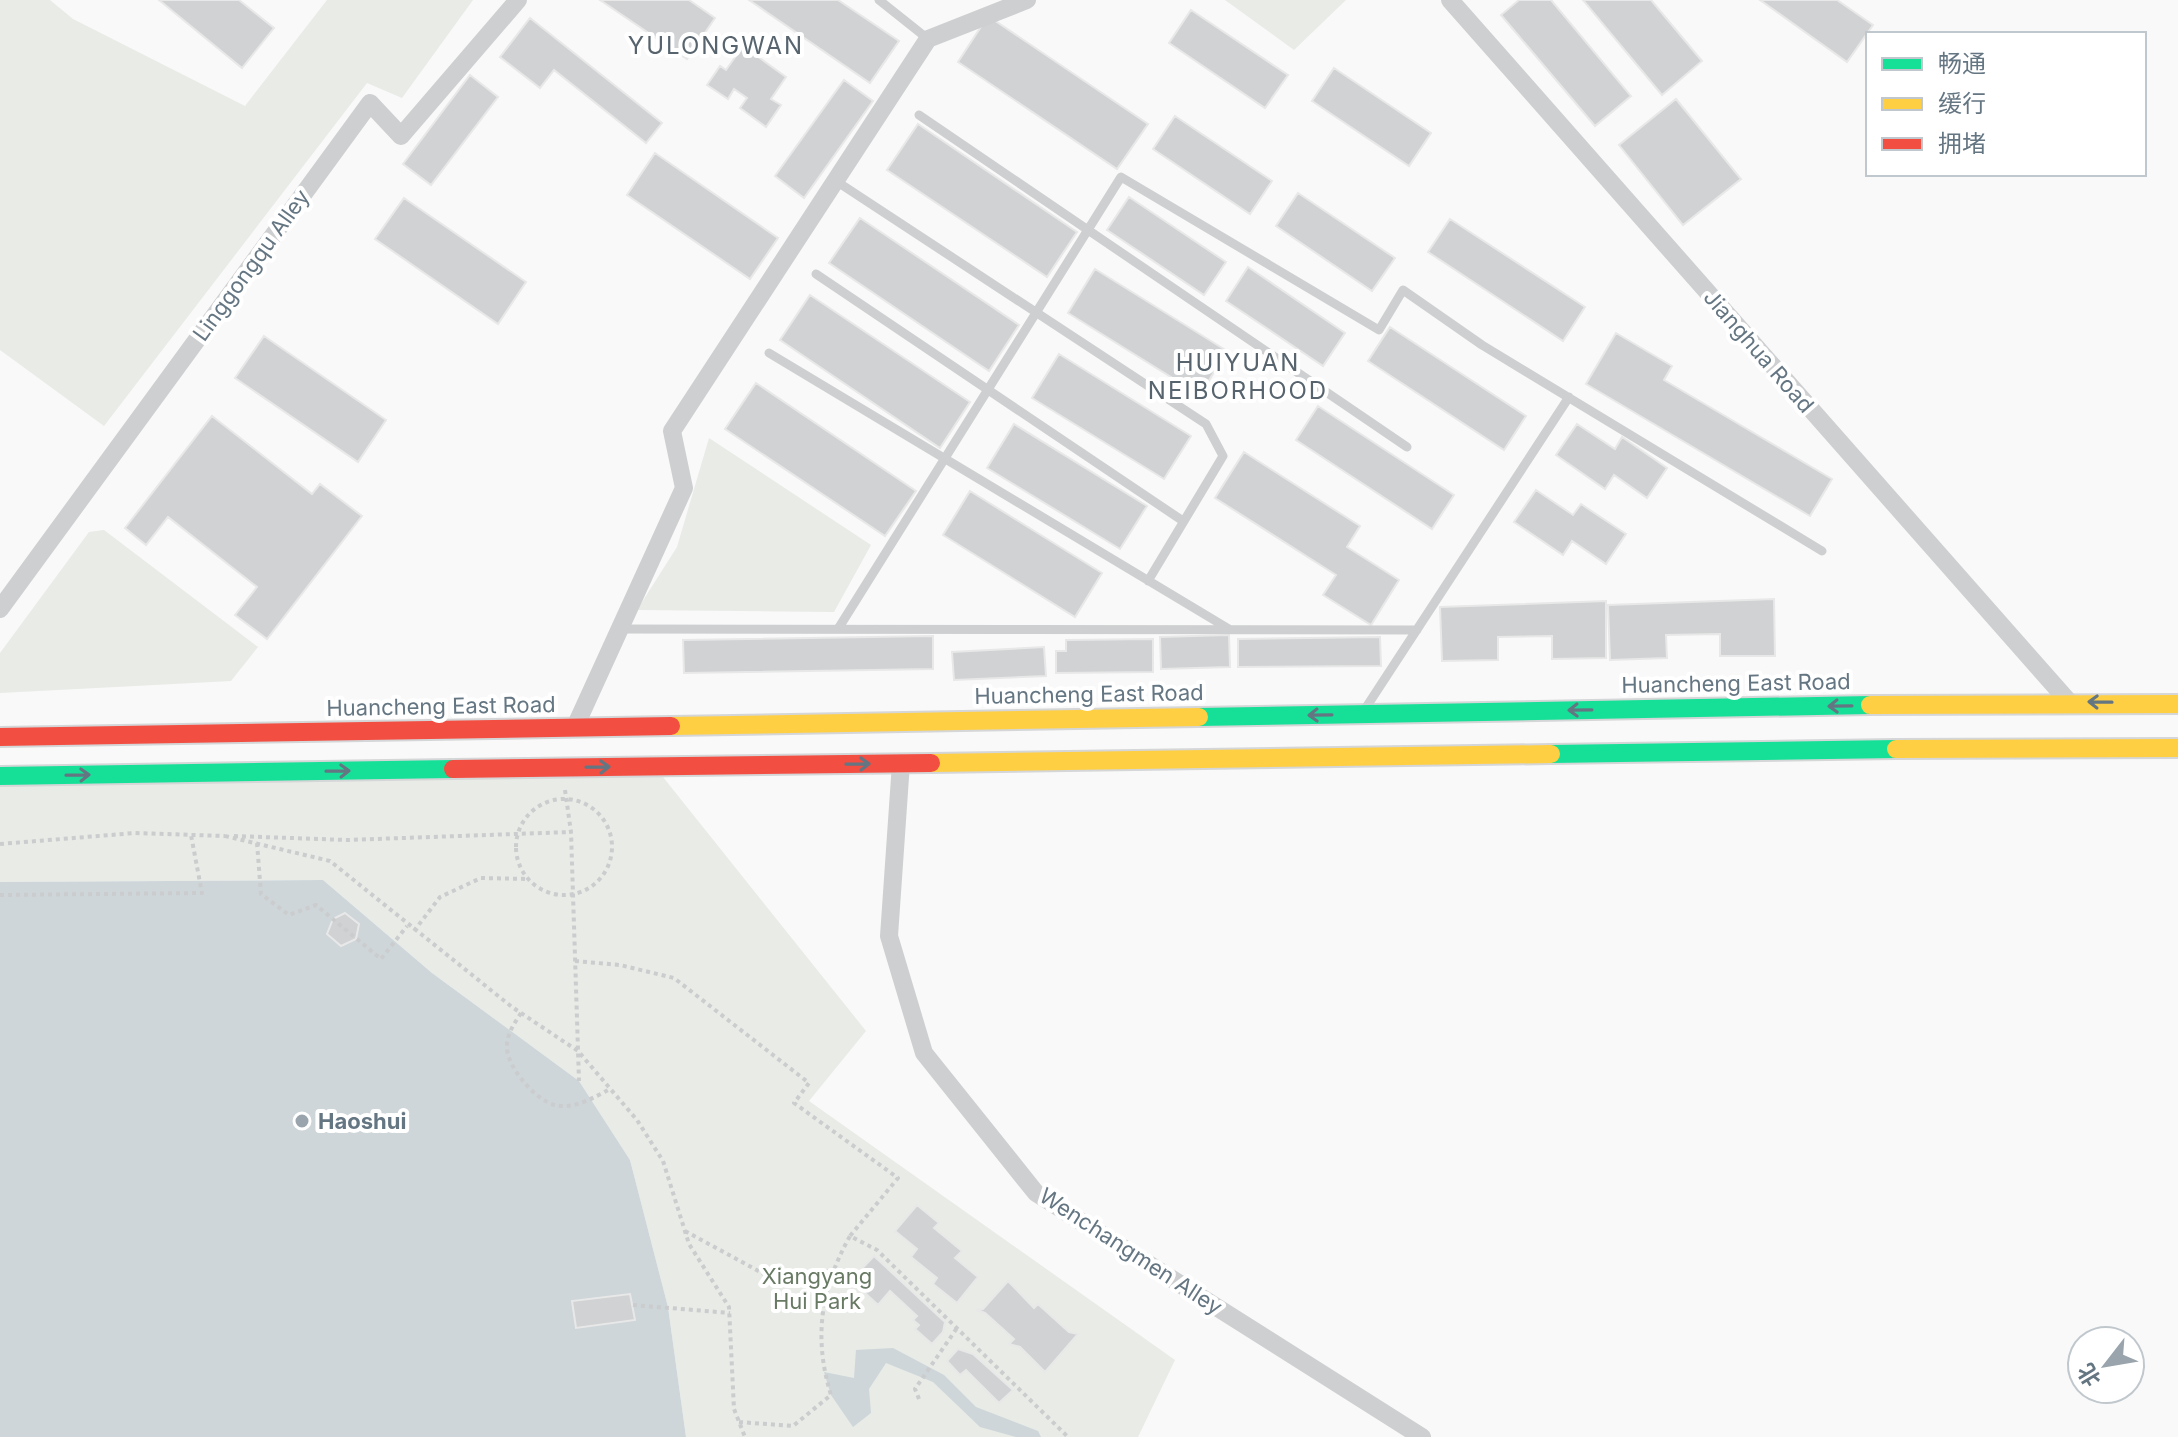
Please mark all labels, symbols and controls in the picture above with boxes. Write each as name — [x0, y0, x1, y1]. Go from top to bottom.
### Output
district label: YULONGWAN — [628, 31, 804, 60]
legend — [1866, 32, 2146, 176]
text: 畅通 — [1938, 49, 1986, 78]
text: 缓行 — [1938, 89, 1986, 118]
text: 拥堵 — [1938, 129, 1986, 158]
street label: Linggongqu Alley — [187, 184, 315, 346]
street label: Jianghua Road — [1699, 284, 1819, 418]
district label: HUIYUAN NEIBORHOOD — [1148, 348, 1328, 405]
street label: Huancheng East Road — [1621, 668, 1851, 698]
street label: Huancheng East Road — [974, 679, 1204, 709]
street label: Huancheng East Road — [326, 691, 556, 721]
one-way arrow — [2087, 695, 2114, 710]
one-way arrow — [1827, 698, 1854, 713]
one-way arrow — [1567, 702, 1594, 718]
one-way arrow — [1307, 707, 1334, 722]
one-way arrow — [844, 756, 871, 771]
one-way arrow — [584, 760, 611, 775]
one-way arrow — [324, 763, 351, 779]
one-way arrow — [64, 767, 91, 783]
place label: Haoshui — [318, 1108, 406, 1134]
marker: Haoshui — [293, 1112, 311, 1130]
street label: Wenchangmen Alley — [1035, 1182, 1227, 1320]
park label: Xiangyang Hui Park — [762, 1263, 872, 1314]
north arrow — [2066, 1325, 2146, 1405]
text: 北 — [2072, 1359, 2106, 1391]

